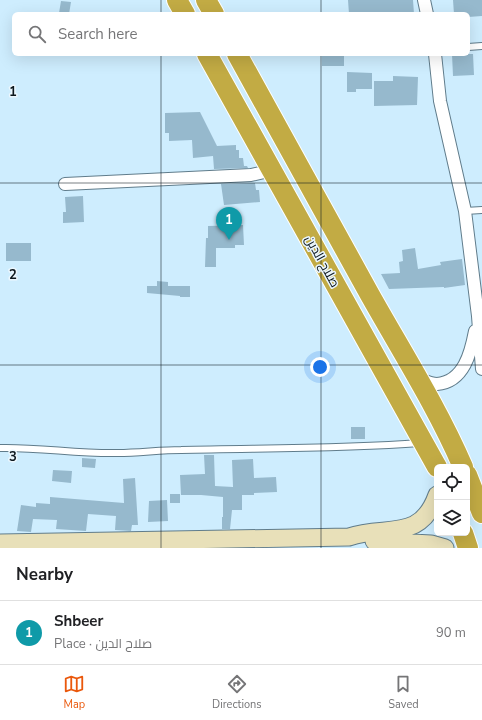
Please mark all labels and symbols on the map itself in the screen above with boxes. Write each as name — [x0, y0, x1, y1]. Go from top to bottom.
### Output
text: 1 — [9, 83, 17, 101]
pin: 1 — [216, 207, 242, 240]
street label: صلاح الدين — [300, 232, 344, 291]
text: 2 — [9, 266, 17, 284]
your location — [310, 357, 330, 377]
text: 3 — [9, 448, 17, 466]

